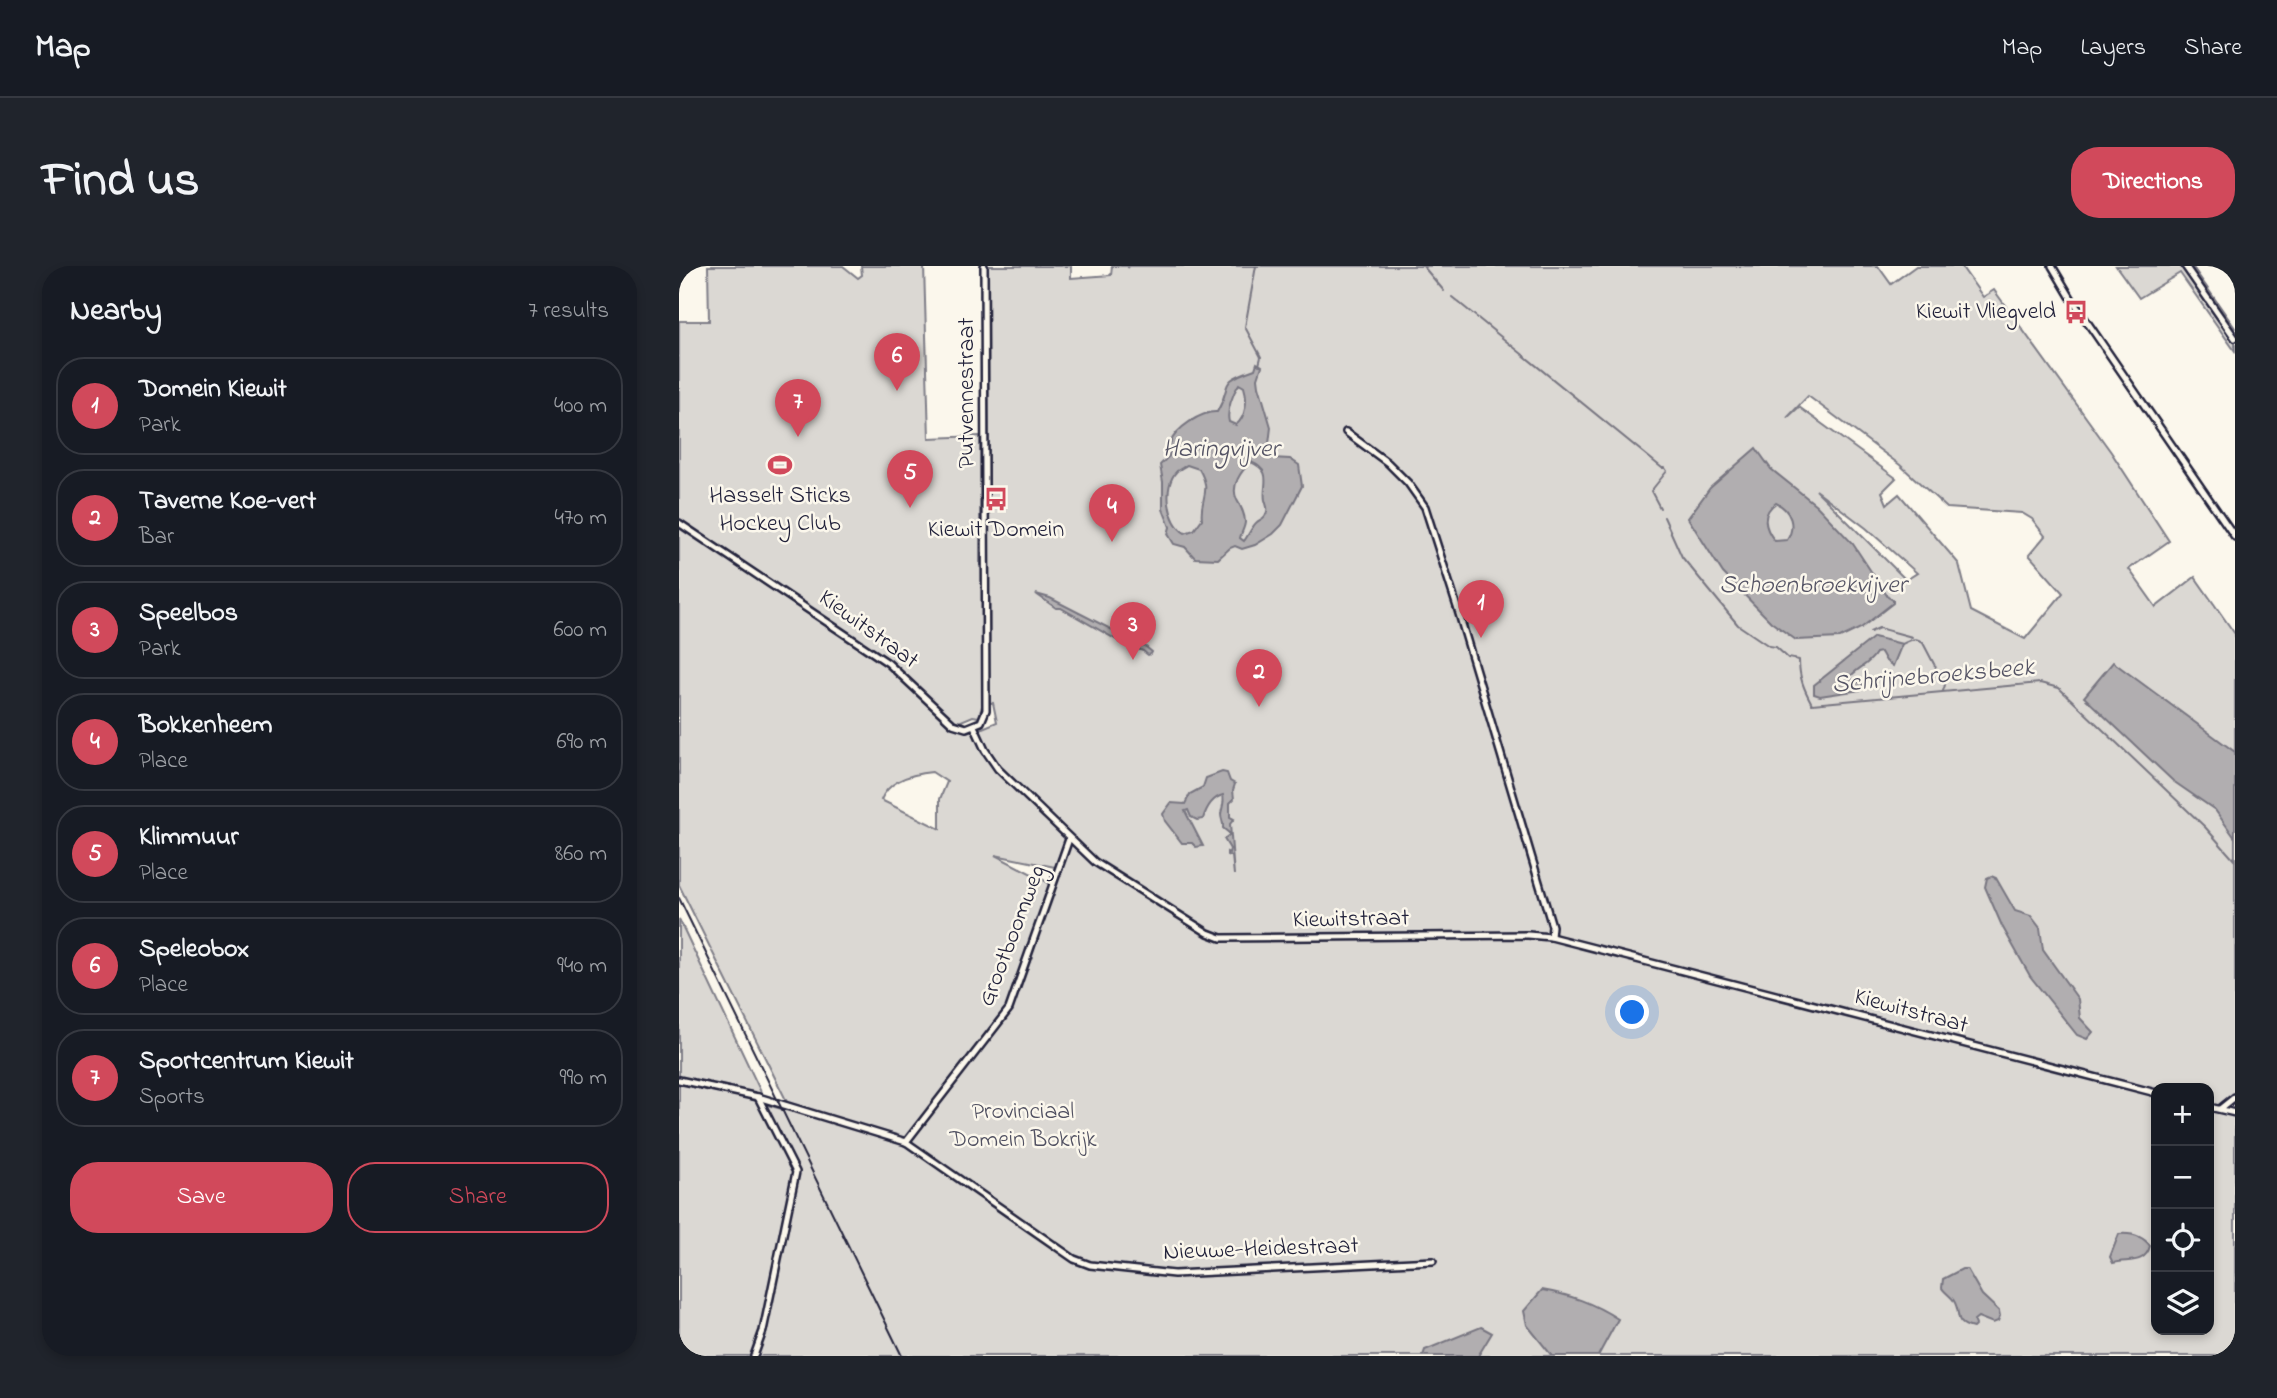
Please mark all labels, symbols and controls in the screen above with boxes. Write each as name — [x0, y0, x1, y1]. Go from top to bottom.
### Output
text: Map — [35, 24, 91, 72]
text: Map — [2002, 31, 2042, 66]
text: Layers — [2080, 31, 2146, 66]
text: Share — [2184, 31, 2242, 66]
text: Find us — [42, 146, 199, 218]
button: Directions — [2071, 147, 2235, 218]
text: Nearby — [70, 290, 162, 334]
text: 7 results — [528, 295, 609, 328]
place label: Kiewit Vliegveld — [1916, 295, 2057, 330]
bus stop icon: Kiewit Vliegveld — [2062, 298, 2090, 326]
street label: Putvennestraat — [950, 317, 985, 469]
pin: 6 — [874, 333, 920, 391]
text: Domein Kiewit — [139, 371, 287, 409]
pin: 7 — [775, 379, 821, 437]
text: 1 — [91, 390, 99, 423]
text: 400 m — [554, 390, 607, 423]
text: Park — [139, 409, 181, 442]
water label: Haringvijver — [1163, 431, 1282, 469]
pin: 5 — [887, 450, 933, 508]
sports icon: Hasselt Sticks Hockey Club — [766, 451, 794, 479]
place label: Hasselt Sticks Hockey Club — [709, 479, 851, 543]
text: Taverne Koe-vert — [139, 483, 316, 521]
pin: 4 — [1089, 484, 1135, 542]
bus stop icon: Kiewit Domein — [982, 485, 1010, 513]
text: 2 — [89, 502, 101, 535]
text: 470 m — [555, 502, 607, 535]
place label: Kiewit Domein — [928, 513, 1064, 548]
text: Bar — [139, 521, 174, 554]
water label: Schoenbroekvijver — [1719, 567, 1910, 605]
pin: 1 — [1458, 580, 1504, 638]
street label: Kiewitstraat — [811, 582, 925, 678]
text: Speelbos — [139, 595, 238, 633]
pin: 3 — [1110, 602, 1156, 660]
text: 3 — [90, 614, 100, 647]
text: 600 m — [553, 614, 607, 647]
text: Park — [139, 633, 181, 666]
pin: 2 — [1236, 649, 1282, 707]
water label: Schrijnebroeksbeek — [1830, 649, 2037, 705]
text: Bokkenheem — [139, 707, 272, 745]
text: 4 — [90, 726, 100, 759]
text: 690 m — [556, 726, 607, 759]
text: Place — [139, 745, 188, 778]
text: Klimmuur — [139, 819, 239, 857]
text: 5 — [88, 838, 102, 871]
text: 860 m — [555, 838, 607, 871]
text: Place — [139, 857, 188, 890]
street label: Grootboomweg — [970, 860, 1056, 1012]
street label: Kiewitstraat — [1292, 901, 1410, 939]
text: Speleobox — [139, 931, 249, 969]
text: 6 — [90, 950, 100, 983]
text: 940 m — [557, 950, 607, 983]
text: Place — [139, 969, 188, 1002]
street label: Kiewitstraat — [1850, 980, 1972, 1044]
your location — [1615, 995, 1649, 1029]
text: Sportcentrum Kiewit — [139, 1043, 354, 1081]
text: 7 — [90, 1062, 100, 1095]
text: 990 m — [560, 1062, 607, 1095]
text: Sports — [139, 1081, 205, 1114]
map controls — [2151, 1083, 2214, 1335]
button: + — [2151, 1083, 2214, 1146]
park label: Provinciaal Domein Bokrijk — [948, 1095, 1097, 1158]
button: − — [2151, 1146, 2214, 1209]
button: Save — [70, 1162, 333, 1233]
button: Share — [347, 1162, 609, 1233]
button: locate — [2151, 1209, 2214, 1272]
street label: Nieuwe-Heidestraat — [1163, 1229, 1359, 1271]
button: layers — [2151, 1272, 2214, 1335]

